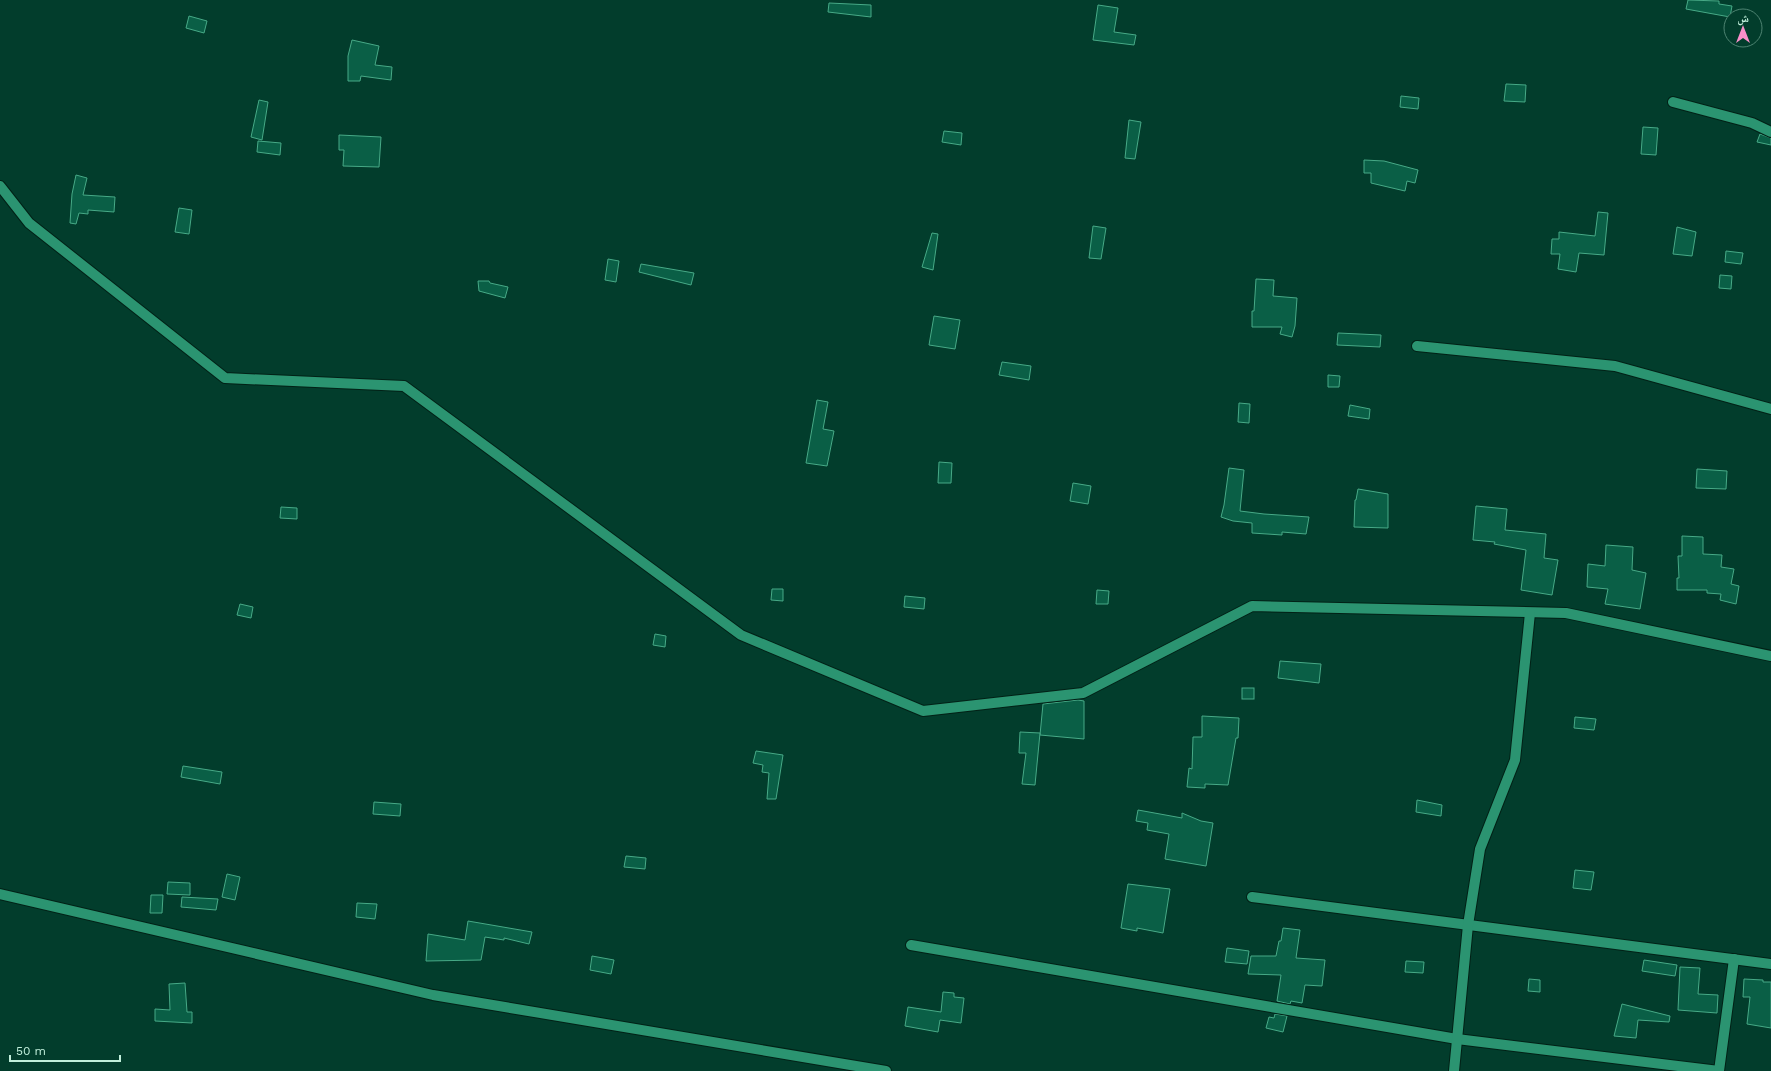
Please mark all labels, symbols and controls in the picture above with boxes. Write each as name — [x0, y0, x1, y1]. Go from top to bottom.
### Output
north arrow — [1723, 8, 1763, 48]
text: ش — [1737, 12, 1749, 26]
scale bar — [10, 1037, 120, 1063]
text: 50 m — [16, 1044, 46, 1058]

